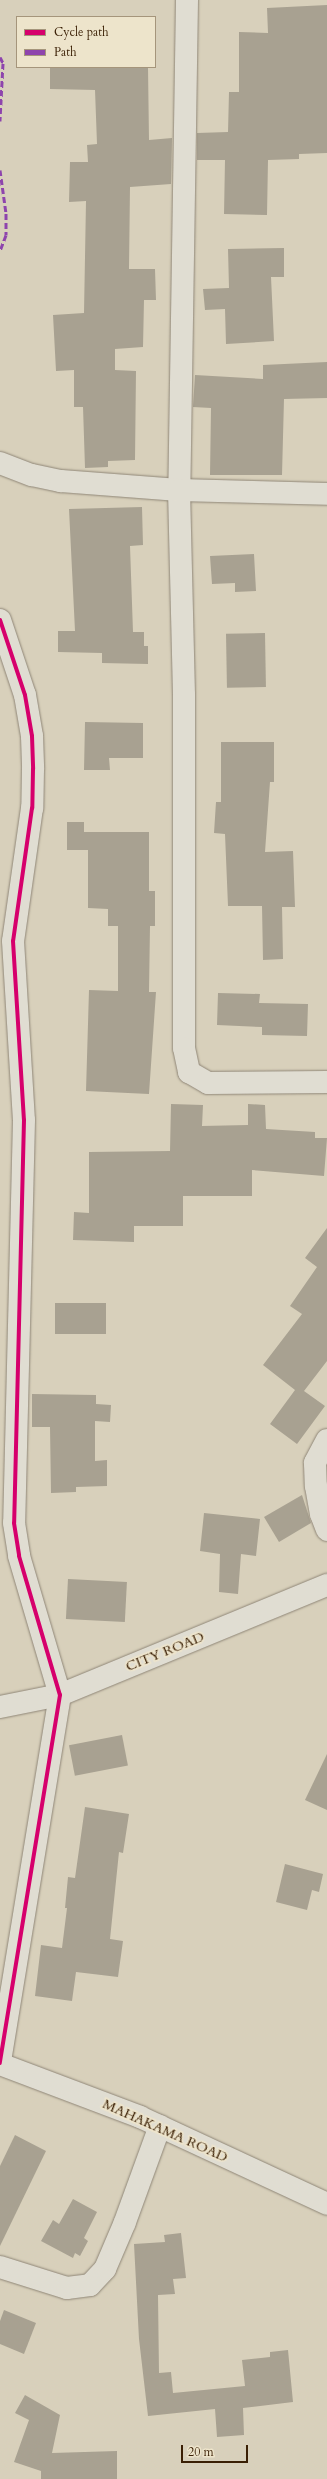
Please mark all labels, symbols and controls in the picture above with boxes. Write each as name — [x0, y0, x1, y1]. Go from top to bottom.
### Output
legend — [16, 16, 156, 68]
text: Cycle path — [54, 24, 109, 40]
text: Path — [54, 44, 77, 60]
street label: CITY ROAD — [123, 1629, 207, 1675]
street label: MAHAKAMA ROAD — [100, 2096, 230, 2166]
scale bar — [183, 2437, 250, 2463]
text: 20 m — [188, 2444, 214, 2460]

